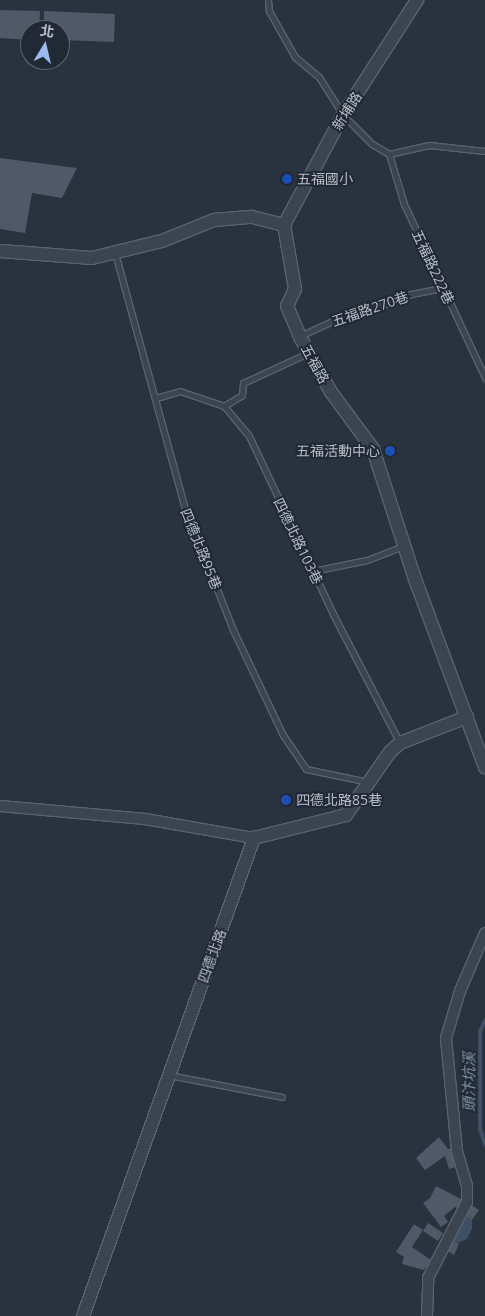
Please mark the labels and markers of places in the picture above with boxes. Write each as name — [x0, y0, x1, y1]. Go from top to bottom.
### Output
place label: 五福國小 — [297, 171, 353, 187]
marker: 五福國小 — [281, 173, 293, 185]
place label: 五福活動中心 — [296, 443, 380, 459]
marker: 五福活動中心 — [384, 445, 396, 457]
place label: 四德北路85巷 — [296, 792, 382, 808]
marker: 四德北路85巷 — [280, 794, 292, 806]

